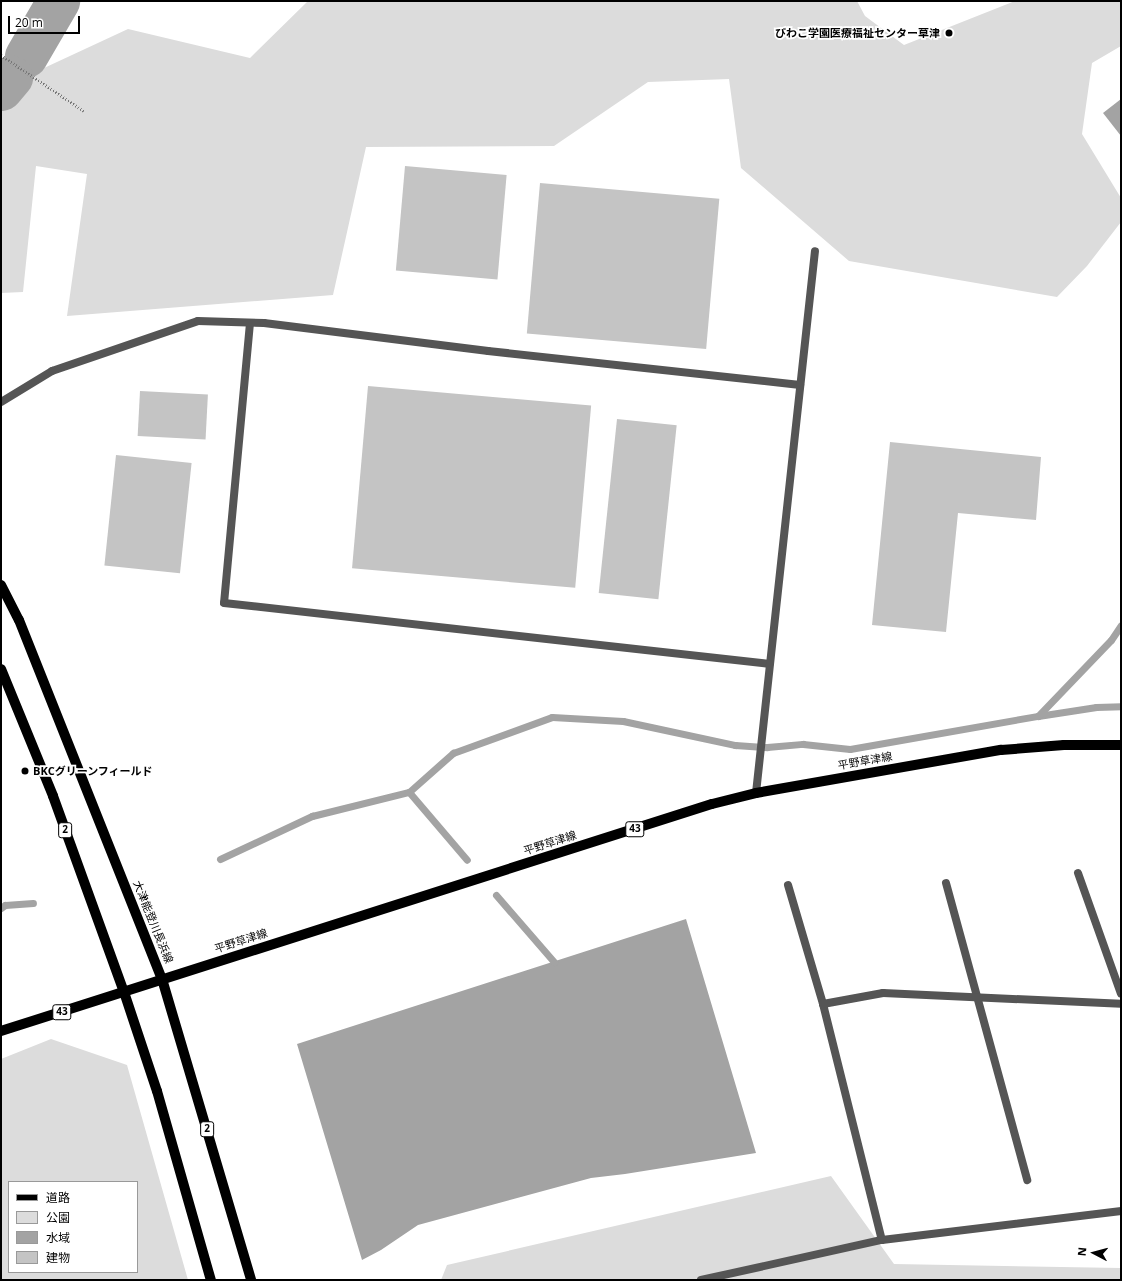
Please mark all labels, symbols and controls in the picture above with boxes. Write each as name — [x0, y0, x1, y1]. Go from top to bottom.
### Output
scale bar — [10, 8, 82, 34]
text: 20 m — [15, 14, 43, 31]
place label: びわこ学園医療福祉センター草津 — [775, 26, 940, 40]
marker: びわこ学園医療福祉センター草津 — [943, 27, 955, 39]
street label: 平野草津線 — [837, 750, 893, 772]
place label: BKCグリーンフィールド — [33, 764, 154, 778]
marker: BKCグリーンフィールド — [20, 766, 30, 776]
road number: 43 — [625, 821, 645, 837]
road number: 2 — [58, 822, 72, 838]
street label: 平野草津線 — [522, 828, 578, 858]
street label: 大津能登川長浜線 — [130, 879, 176, 965]
street label: 平野草津線 — [213, 926, 269, 956]
road number: 43 — [52, 1004, 72, 1020]
road number: 2 — [200, 1121, 214, 1137]
legend — [8, 1181, 138, 1273]
text: 道路 — [46, 1189, 70, 1206]
text: 公園 — [46, 1209, 70, 1226]
text: 水域 — [46, 1229, 70, 1246]
north arrow — [1074, 1233, 1114, 1273]
text: N — [1074, 1246, 1089, 1257]
text: 建物 — [46, 1249, 70, 1266]

